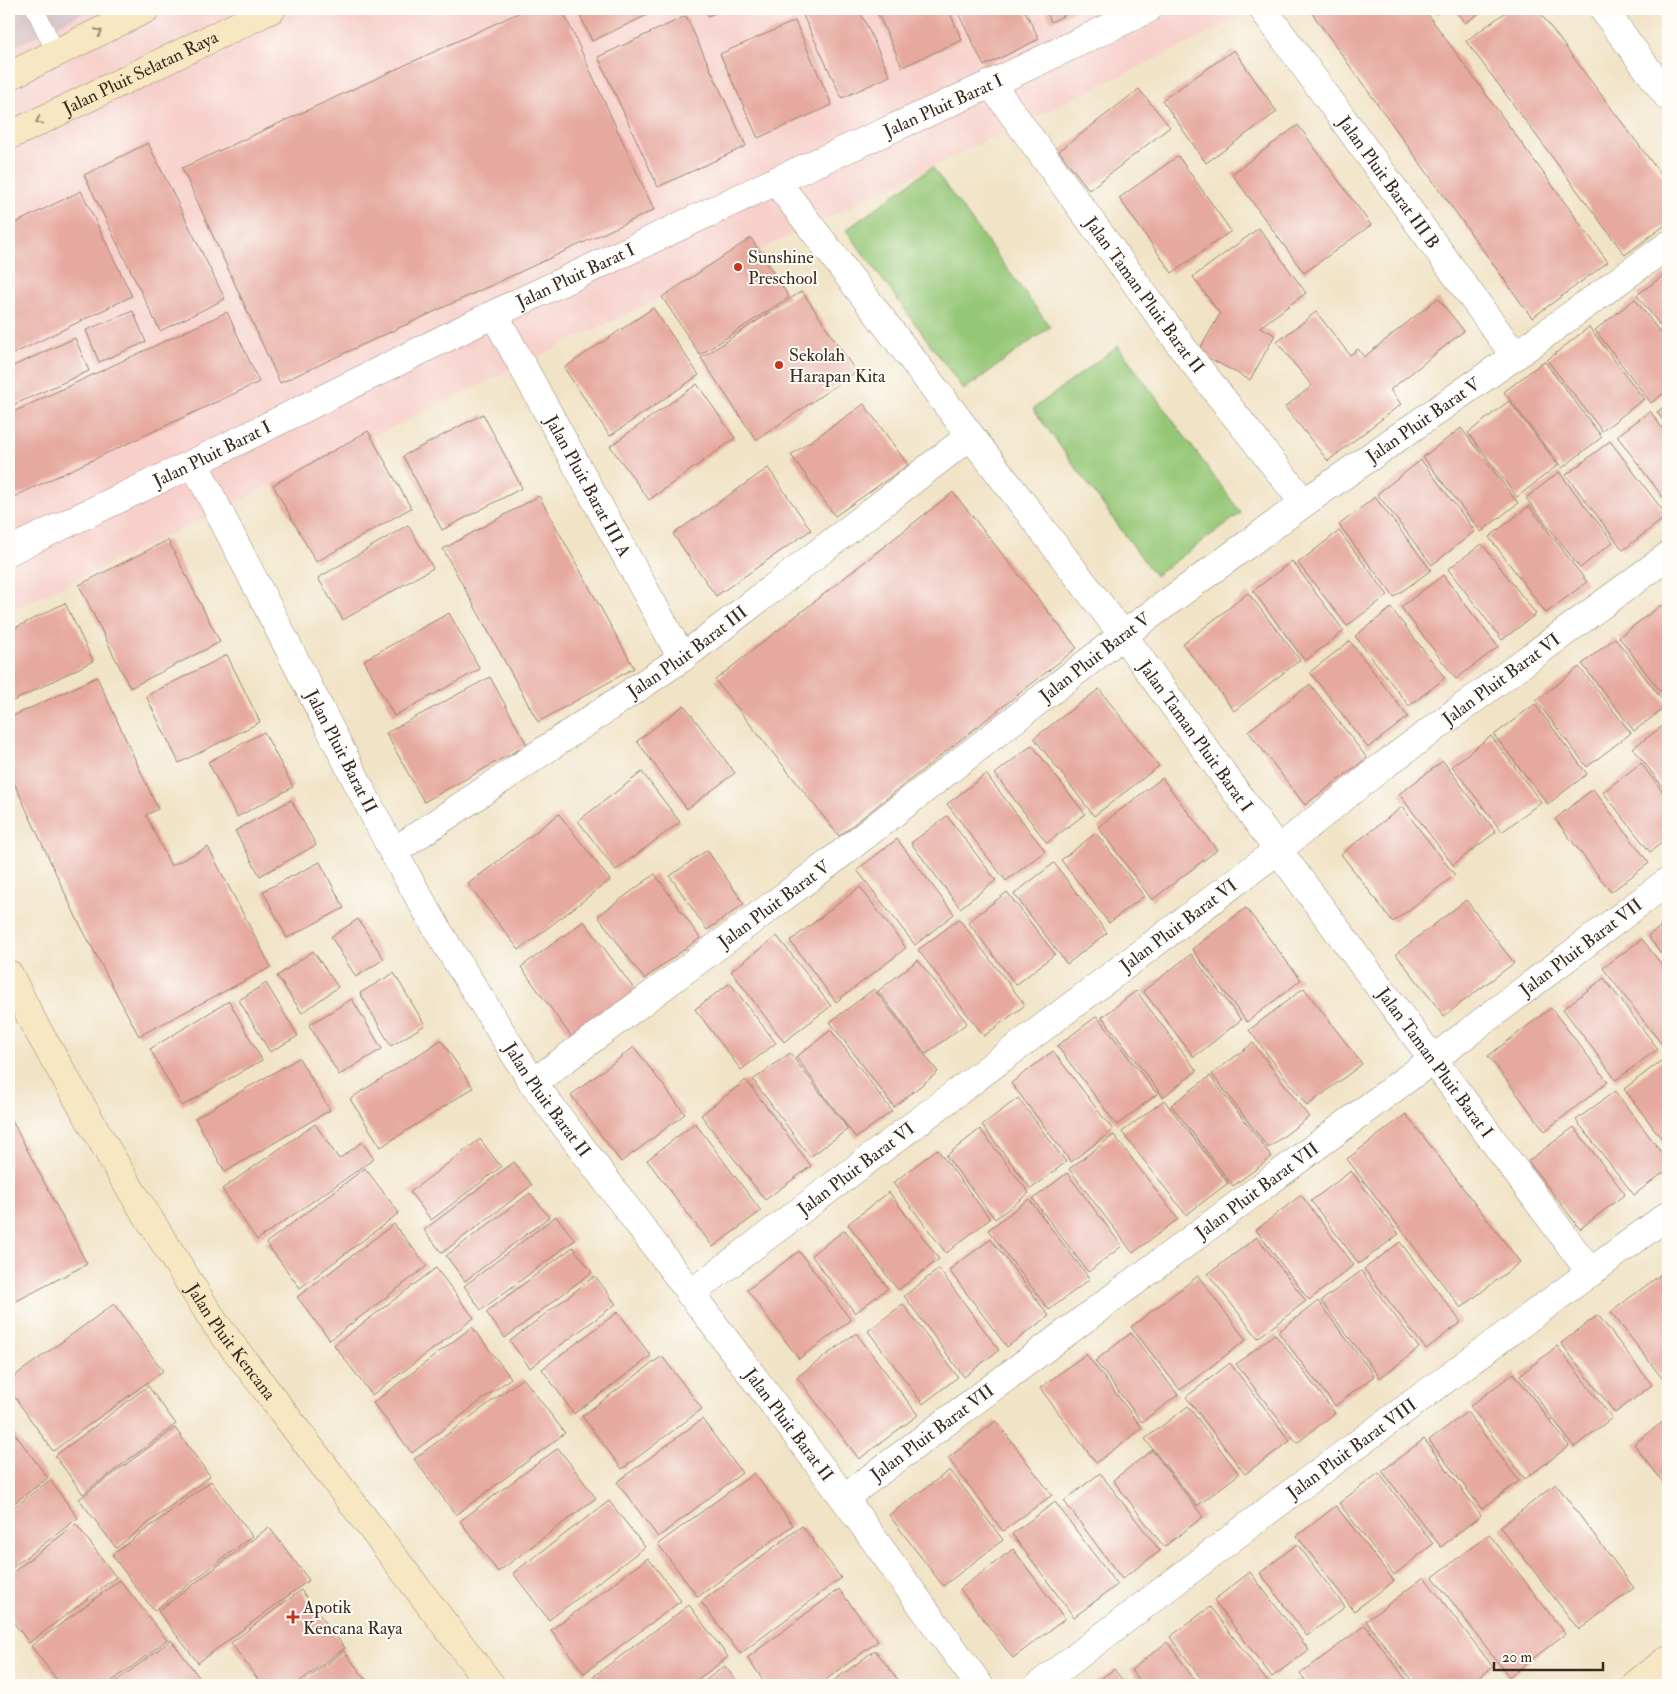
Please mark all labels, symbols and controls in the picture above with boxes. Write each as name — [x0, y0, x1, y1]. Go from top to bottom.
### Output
street label: Jalan Pluit Selatan Raya — [58, 25, 222, 120]
one-way arrow — [94, 28, 103, 38]
street label: Jalan Pluit Barat I — [879, 69, 1007, 143]
street label: Jalan Pluit Barat III B — [1332, 110, 1445, 253]
one-way arrow — [35, 115, 44, 125]
street label: Jalan Taman Pluit Barat II — [1079, 211, 1210, 378]
street label: Jalan Pluit Barat I — [512, 238, 639, 314]
place label: Sunshine Preschool — [748, 246, 818, 290]
marker: Sunshine Preschool — [732, 261, 744, 273]
place label: Sekolah Harapan Kita — [789, 344, 886, 388]
marker: Sekolah Harapan Kita — [773, 359, 785, 371]
street label: Jalan Pluit Barat V — [1361, 372, 1486, 468]
street label: Jalan Pluit Barat III A — [539, 410, 636, 561]
street label: Jalan Pluit Barat I — [148, 415, 275, 493]
street label: Jalan Pluit Barat III — [622, 600, 752, 704]
street label: Jalan Pluit Barat V — [1034, 607, 1156, 708]
street label: Jalan Pluit Barat VI — [1437, 628, 1565, 731]
street label: Jalan Taman Pluit Barat I — [1133, 655, 1258, 816]
street label: Jalan Pluit Barat II — [300, 685, 383, 817]
street label: Jalan Pluit Barat V — [713, 854, 836, 954]
street label: Jalan Pluit Barat VI — [1114, 874, 1242, 977]
street label: Jalan Pluit Barat VII — [1514, 893, 1647, 1002]
street label: Jalan Taman Pluit Barat I — [1371, 982, 1499, 1142]
street label: Jalan Pluit Barat II — [498, 1037, 596, 1162]
street label: Jalan Pluit Barat VI — [792, 1117, 919, 1221]
street label: Jalan Pluit Barat VII — [1190, 1137, 1323, 1244]
street label: Jalan Pluit Kencana — [181, 1278, 281, 1405]
street label: Jalan Pluit Barat II — [739, 1363, 839, 1486]
street label: Jalan Pluit Barat VII — [865, 1379, 999, 1486]
street label: Jalan Pluit Barat VIII — [1281, 1393, 1421, 1505]
place label: Apotik Kencana Raya — [302, 1596, 403, 1640]
marker: Apotik Kencana Raya — [287, 1611, 299, 1623]
scale bar — [1494, 1639, 1603, 1671]
text: 20 m — [1502, 1648, 1532, 1667]

